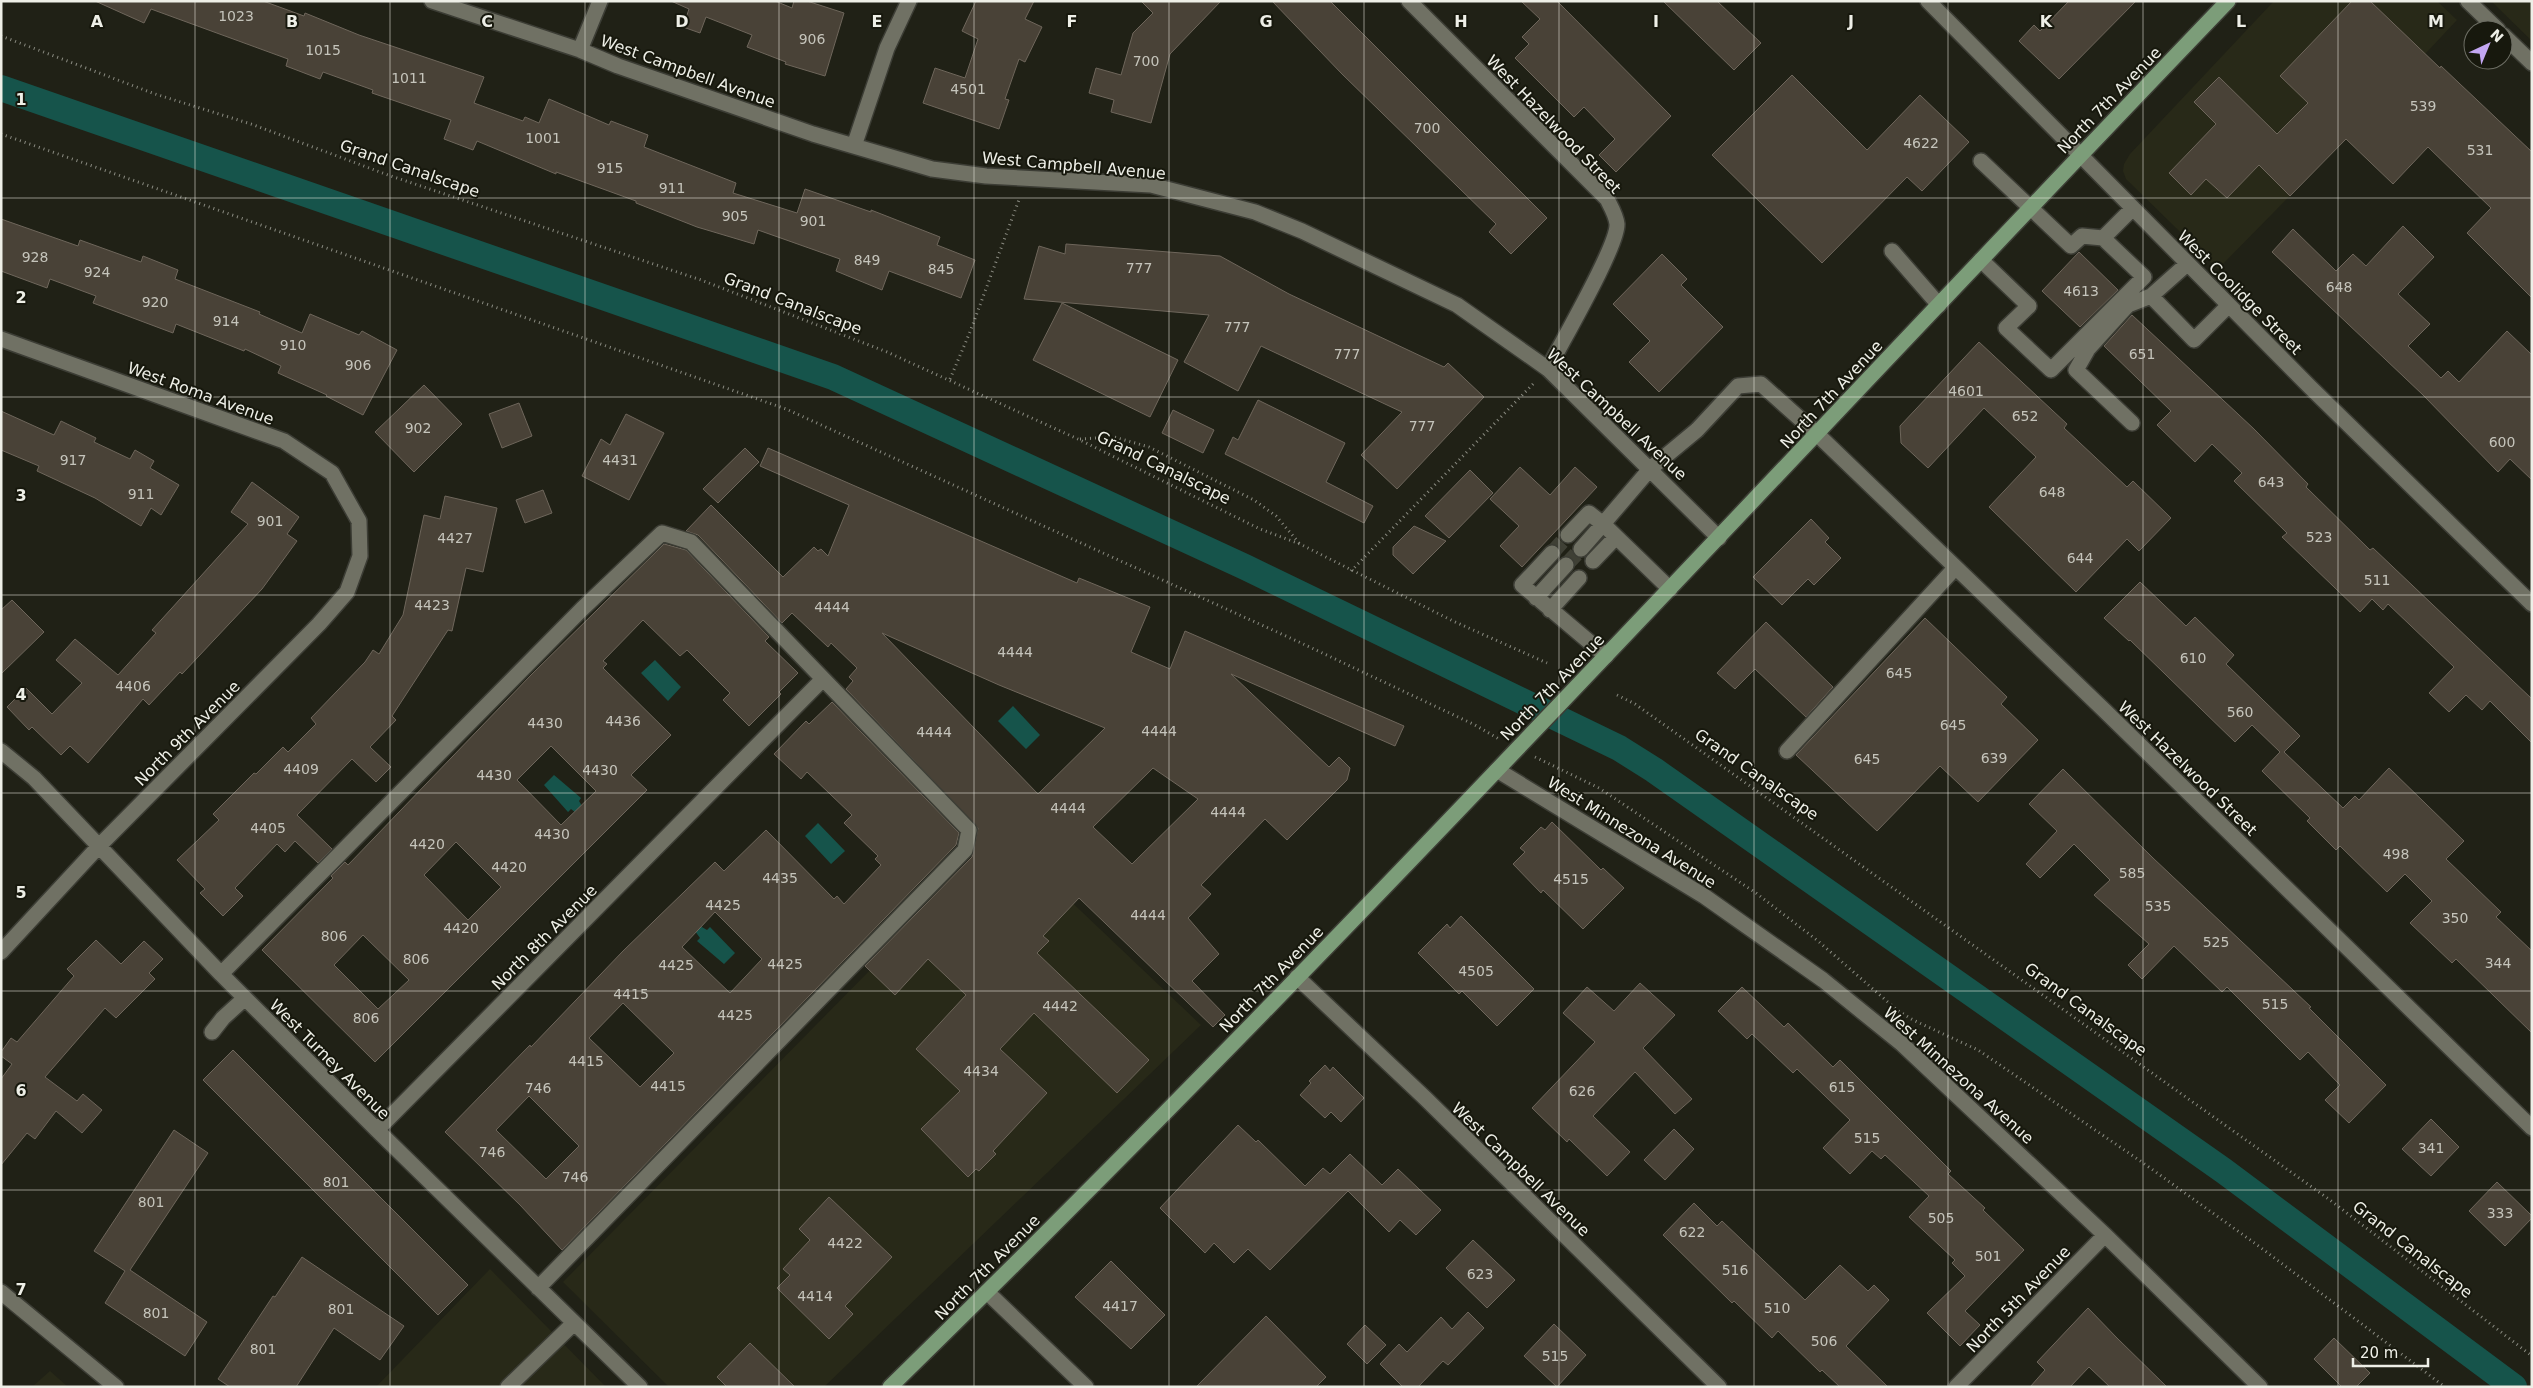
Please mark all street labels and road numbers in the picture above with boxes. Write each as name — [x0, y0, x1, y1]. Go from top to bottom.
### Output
street label: West Campbell Avenue — [598, 31, 778, 112]
street label: North 7th Avenue — [2054, 43, 2165, 158]
street label: West Hazelwood Street — [1482, 51, 1625, 198]
street label: Grand Canalscape — [337, 136, 482, 201]
street label: West Campbell Avenue — [981, 148, 1167, 183]
street label: West Coolidge Street — [2174, 226, 2306, 358]
street label: Grand Canalscape — [721, 268, 865, 339]
street label: North 7th Avenue — [1776, 336, 1886, 452]
street label: West Campbell Avenue — [1543, 344, 1691, 484]
street label: West Roma Avenue — [125, 358, 277, 429]
street label: Grand Canalscape — [1094, 427, 1234, 508]
street label: North 7th Avenue — [1497, 630, 1608, 745]
street label: North 9th Avenue — [131, 677, 244, 790]
street label: West Hazelwood Street — [2114, 697, 2261, 840]
street label: Grand Canalscape — [1691, 725, 1822, 824]
street label: West Minnezona Avenue — [1544, 773, 1720, 892]
street label: North 8th Avenue — [488, 881, 601, 994]
street label: North 7th Avenue — [1216, 922, 1327, 1037]
street label: Grand Canalscape — [2021, 959, 2151, 1060]
street label: West Turney Avenue — [266, 995, 394, 1123]
street label: West Minnezona Avenue — [1880, 1003, 2038, 1148]
street label: West Campbell Avenue — [1448, 1098, 1594, 1240]
street label: Grand Canalscape — [2349, 1197, 2476, 1302]
street label: North 7th Avenue — [931, 1211, 1044, 1324]
street label: North 5th Avenue — [1963, 1242, 2074, 1357]

